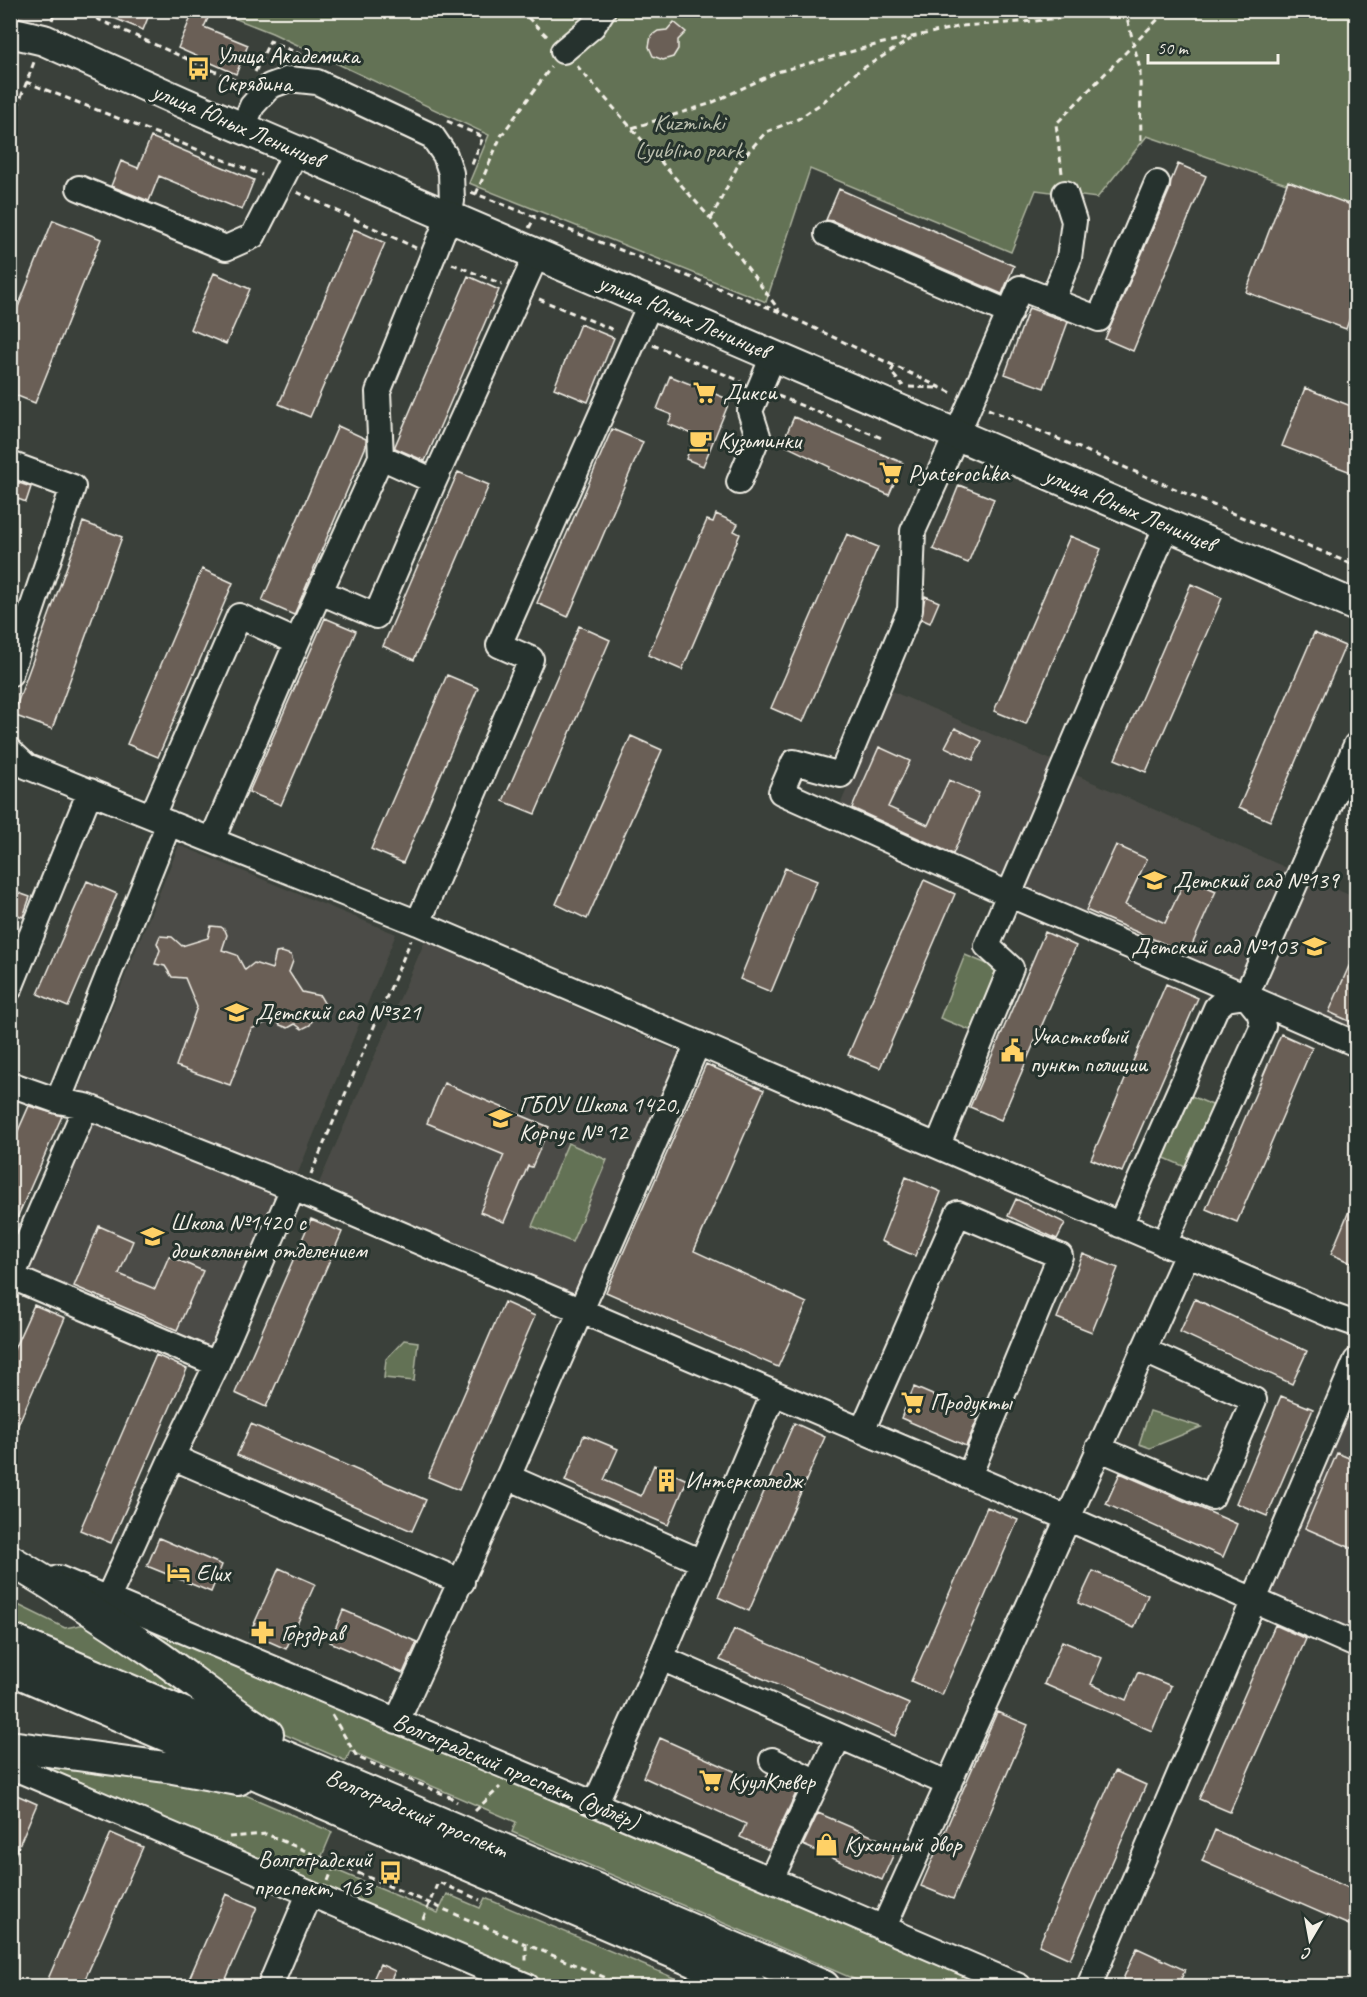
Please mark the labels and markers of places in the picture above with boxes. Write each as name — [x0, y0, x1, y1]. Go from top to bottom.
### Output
place label: Улица Академика Скрябина — [216, 40, 361, 98]
bus stop icon: Улица Академика Скрябина — [185, 56, 211, 82]
place label: Дикси — [723, 377, 778, 407]
supermarket icon: Дикси — [692, 379, 718, 405]
place label: Кузьминки — [718, 425, 803, 456]
cafe icon: Кузьминки — [687, 427, 713, 453]
place label: Pyaterochka — [908, 458, 1011, 488]
supermarket icon: Pyaterochka — [877, 460, 903, 486]
place label: Детский сад №139 — [1173, 865, 1341, 895]
school or university icon: Детский сад №139 — [1142, 867, 1168, 893]
place label: Детский сад №103 — [1131, 931, 1299, 961]
school or university icon: Детский сад №103 — [1302, 933, 1328, 959]
place label: Детский сад №321 — [255, 997, 422, 1027]
school or university icon: Детский сад №321 — [224, 999, 250, 1025]
place label: Участковый пункт полиции — [1030, 1021, 1149, 1079]
public building icon: Участковый пункт полиции — [999, 1037, 1025, 1063]
place label: ГБОУ Школа 1420, Корпус № 12 — [519, 1089, 680, 1147]
school or university icon: ГБОУ Школа 1420, Корпус № 12 — [488, 1105, 514, 1131]
place label: Школа №1420 с дошкольным отделением — [170, 1207, 368, 1265]
school or university icon: Школа №1420 с дошкольным отделением — [139, 1223, 165, 1249]
place label: Продукты — [930, 1387, 1014, 1417]
supermarket icon: Продукты — [899, 1389, 925, 1415]
place label: Интерколледж — [685, 1465, 805, 1495]
building icon: Интерколледж — [654, 1467, 680, 1493]
place label: Elux — [196, 1558, 232, 1588]
hotel icon: Elux — [165, 1560, 191, 1586]
place label: Горздрав — [281, 1618, 348, 1648]
pharmacy icon: Горздрав — [250, 1620, 276, 1646]
place label: КуулКлевер — [728, 1766, 816, 1796]
supermarket icon: КуулКлевер — [697, 1768, 723, 1794]
place label: Кухонный двор — [844, 1829, 963, 1859]
shop icon: Кухонный двор — [813, 1831, 839, 1857]
place label: Волгоградский проспект, 163 — [254, 1844, 374, 1902]
bus stop icon: Волгоградский проспект, 163 — [377, 1860, 403, 1886]

